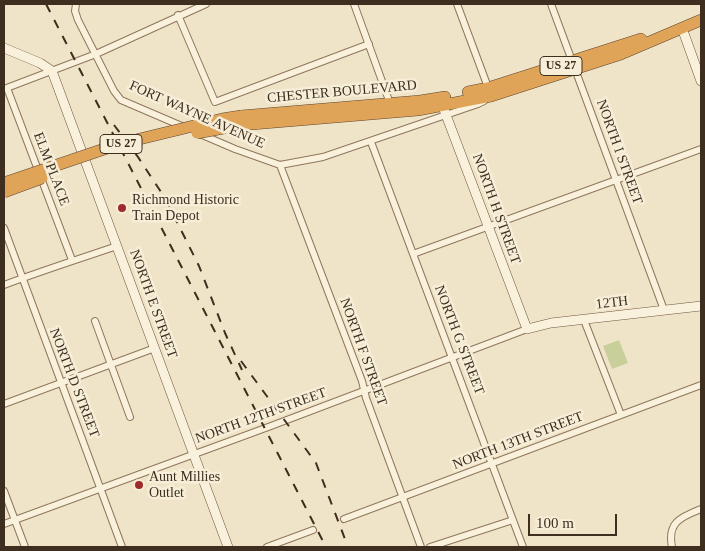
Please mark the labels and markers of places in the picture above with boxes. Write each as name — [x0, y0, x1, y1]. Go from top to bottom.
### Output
place label: Richmond Historic Train Depot — [132, 192, 239, 224]
marker: Richmond Historic Train Depot — [116, 202, 128, 214]
place label: Aunt Millies Outlet — [149, 469, 220, 502]
marker: Aunt Millies Outlet — [133, 479, 145, 491]

